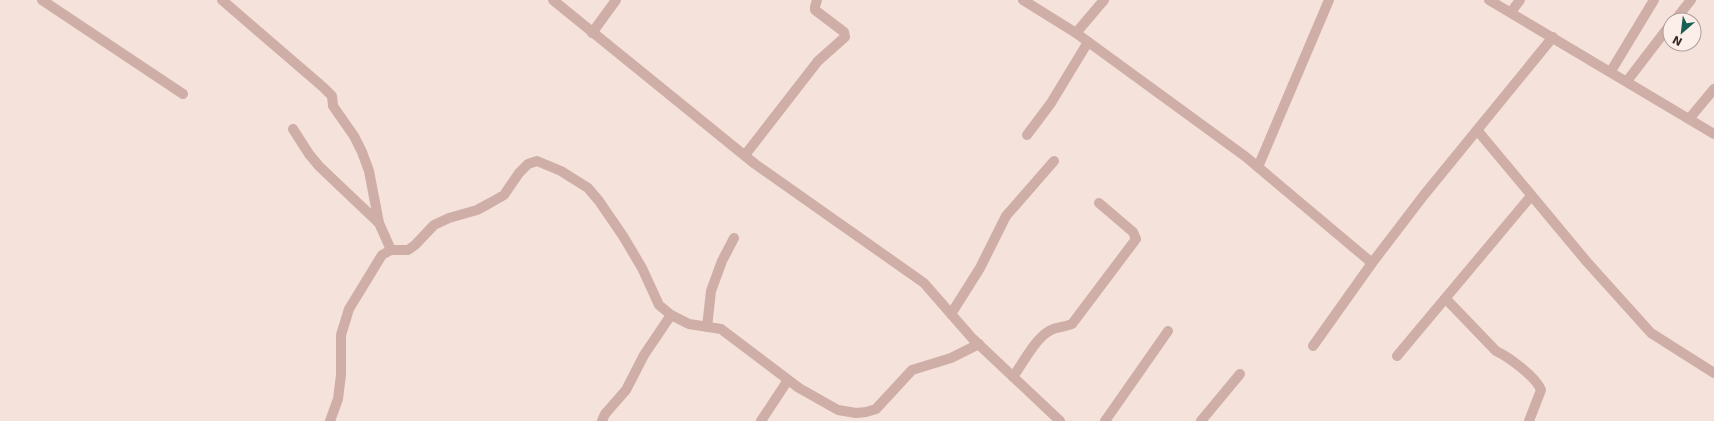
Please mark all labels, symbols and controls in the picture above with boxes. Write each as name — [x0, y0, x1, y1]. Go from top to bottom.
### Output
north arrow — [1662, 12, 1702, 52]
text: N — [1670, 32, 1685, 48]

